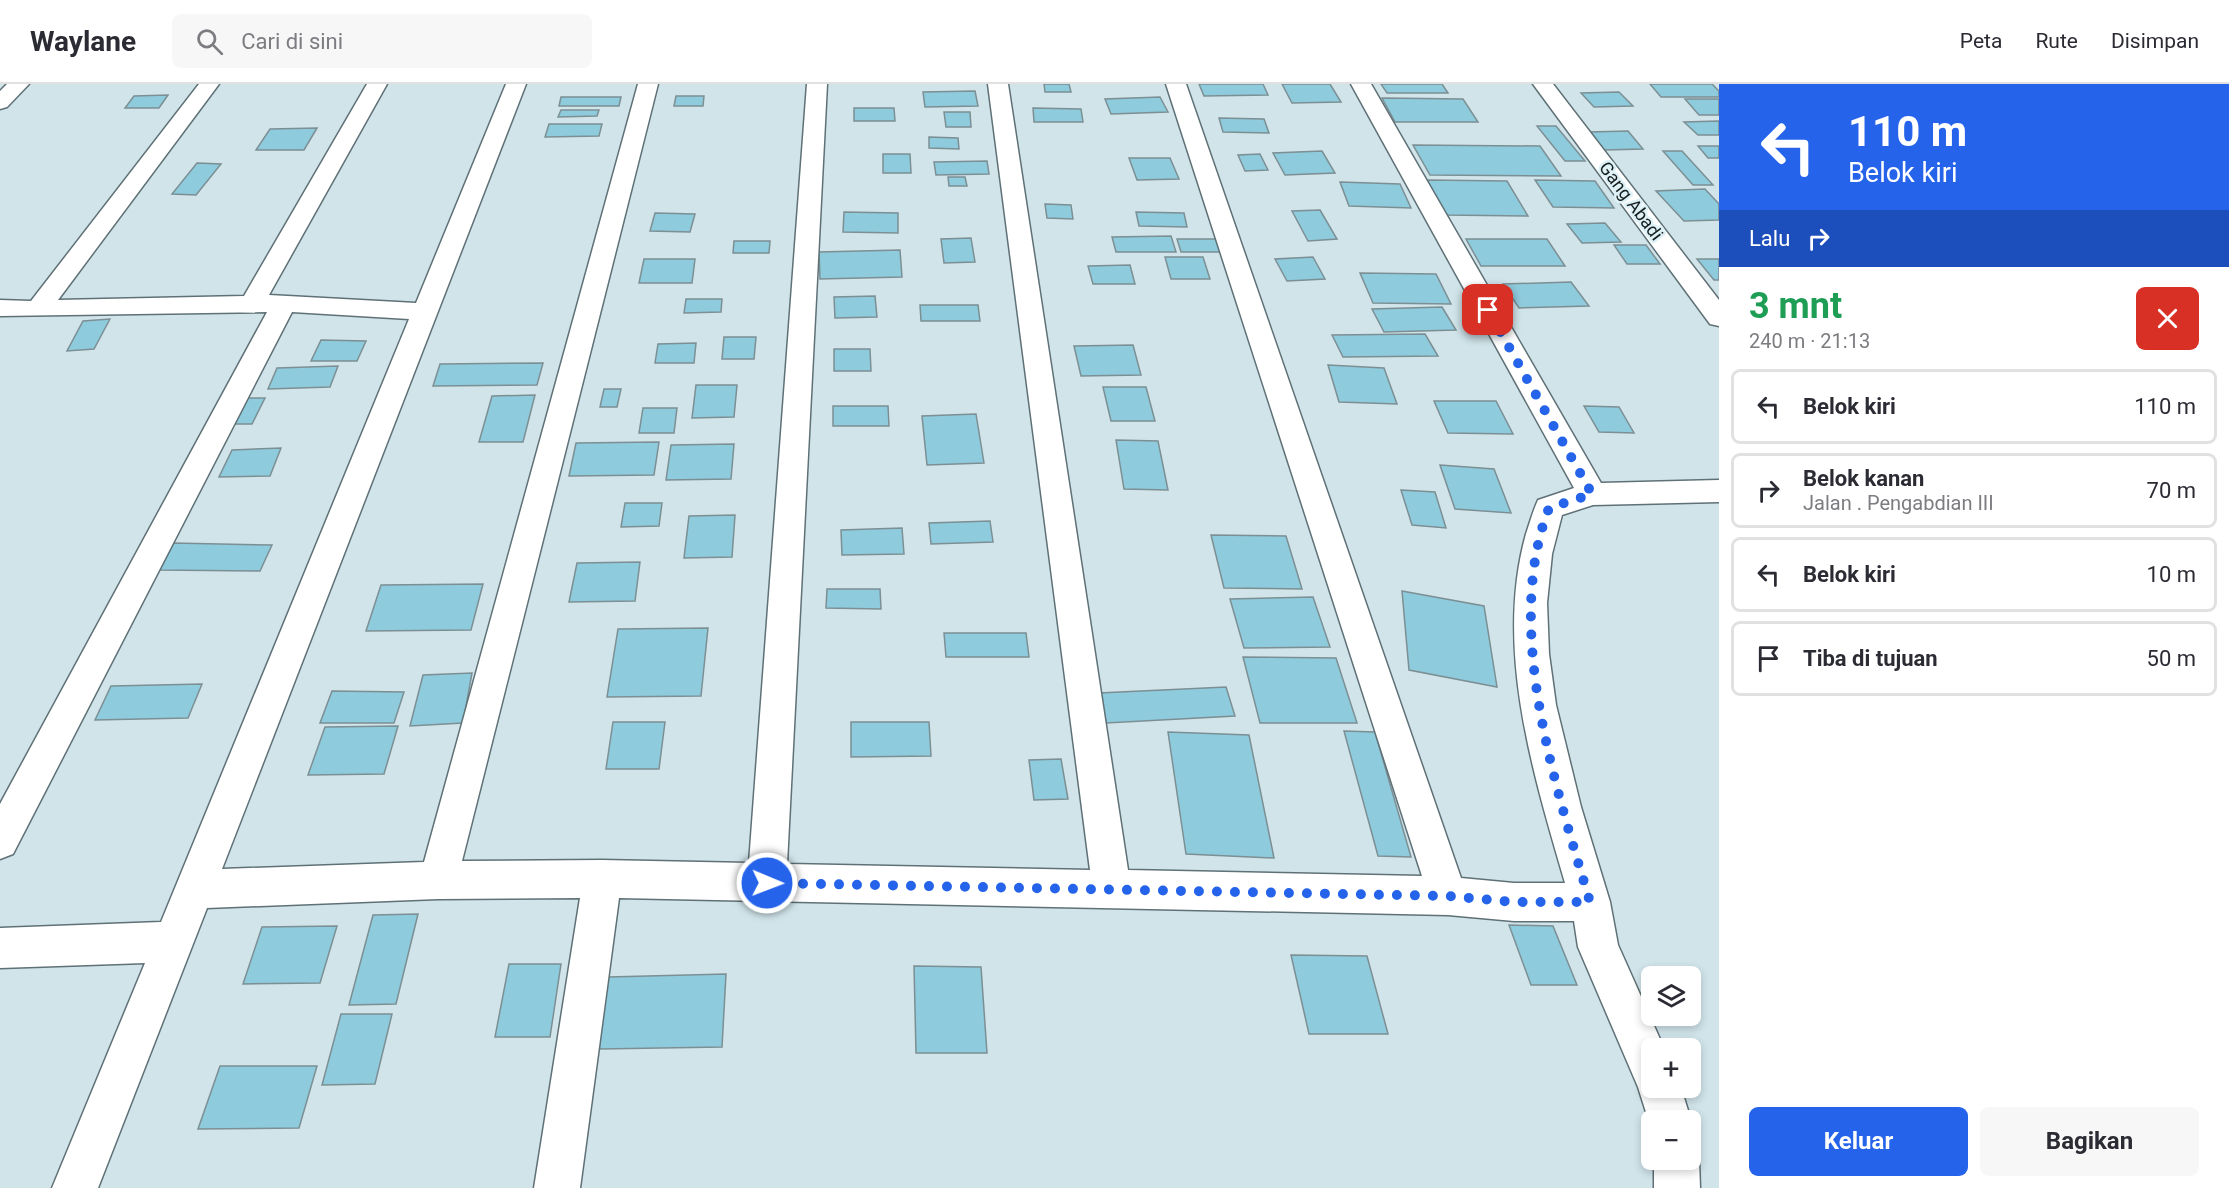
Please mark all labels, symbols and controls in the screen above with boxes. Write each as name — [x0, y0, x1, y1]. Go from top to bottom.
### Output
search box — [172, 14, 592, 68]
text: Waylane — [30, 25, 136, 58]
icon: search — [193, 25, 226, 58]
text: Cari di sini — [241, 29, 343, 54]
text: Peta — [1960, 29, 2002, 53]
text: Rute — [2035, 29, 2078, 53]
text: Disimpan — [2111, 29, 2199, 53]
text: 110 m — [1848, 107, 1967, 156]
icon: left — [1749, 108, 1827, 186]
street label: Gang Abadi — [1595, 157, 1668, 244]
text: Belok kiri — [1848, 157, 1957, 189]
icon: right — [1802, 222, 1835, 255]
text: Lalu — [1749, 226, 1790, 251]
pin — [1462, 284, 1513, 335]
text: 3 mnt — [1749, 285, 1842, 327]
button: close — [2136, 287, 2199, 350]
icon: arrive — [1471, 293, 1504, 326]
text: 240 m · 21:13 — [1749, 329, 1870, 353]
icon: left — [1752, 390, 1785, 423]
text: Belok kiri — [1803, 394, 1896, 419]
text: 110 m — [2134, 394, 2196, 419]
text: Belok kanan — [1803, 466, 1924, 491]
icon: right — [1752, 474, 1785, 507]
text: 70 m — [2147, 478, 2196, 503]
text: Jalan . Pengabdian III — [1803, 491, 1994, 515]
icon: left — [1752, 558, 1785, 591]
text: Belok kiri — [1803, 562, 1896, 587]
text: 10 m — [2147, 562, 2196, 587]
icon: arrive — [1752, 642, 1785, 675]
text: Tiba di tujuan — [1803, 646, 1938, 671]
text: 50 m — [2147, 646, 2196, 671]
position arrow — [735, 851, 799, 915]
map controls — [1641, 966, 1701, 1170]
button: layers — [1641, 966, 1701, 1026]
button: + — [1641, 1038, 1701, 1098]
button: Keluar — [1749, 1107, 1968, 1176]
button: Bagikan — [1980, 1107, 2199, 1176]
button: − — [1641, 1110, 1701, 1170]

